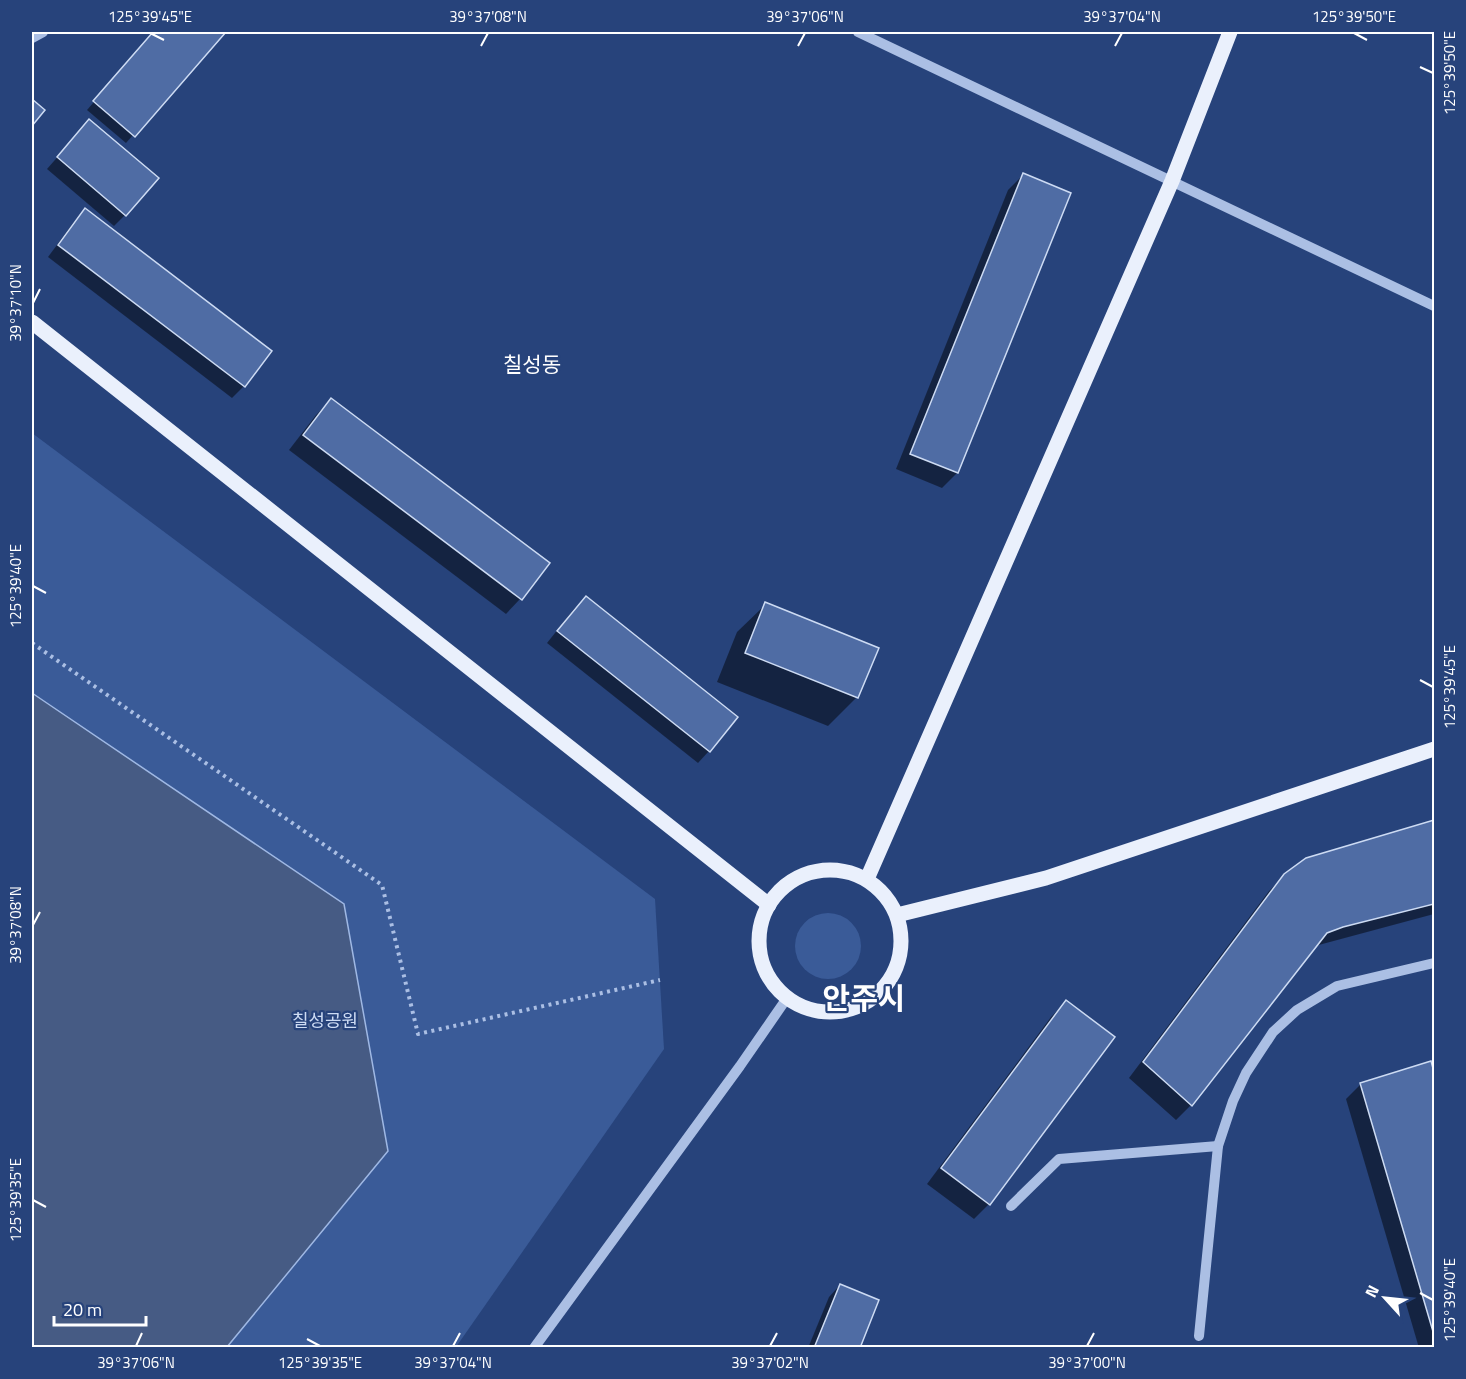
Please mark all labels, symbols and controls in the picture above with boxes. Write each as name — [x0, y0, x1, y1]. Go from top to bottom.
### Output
text: 125°39'45"E — [108, 5, 192, 28]
text: 39°37'08"N — [449, 5, 527, 28]
text: 39°37'06"N — [766, 5, 844, 28]
text: 39°37'04"N — [1083, 5, 1161, 28]
text: 125°39'50"E — [1312, 5, 1396, 28]
text: 125°39'50"E — [1438, 31, 1461, 115]
text: 39°37'10"N — [4, 264, 27, 342]
district label: 칠성동 — [503, 348, 561, 380]
text: 125°39'40"E — [4, 544, 27, 628]
text: 125°39'45"E — [1438, 645, 1461, 729]
text: 39°37'08"N — [4, 886, 27, 964]
district label: 안주시 — [823, 975, 905, 1021]
park label: 칠성공원 — [292, 1007, 358, 1034]
text: 125°39'35"E — [4, 1158, 27, 1242]
text: 125°39'40"E — [1438, 1258, 1461, 1342]
north arrow — [1355, 1268, 1415, 1328]
text: N — [1358, 1281, 1385, 1302]
scale bar — [54, 1289, 146, 1327]
text: 20 m — [63, 1296, 102, 1323]
text: 39°37'06"N — [97, 1351, 175, 1374]
text: 125°39'35"E — [278, 1351, 362, 1374]
text: 39°37'04"N — [414, 1351, 492, 1374]
text: 39°37'02"N — [731, 1351, 809, 1374]
text: 39°37'00"N — [1048, 1351, 1126, 1374]

